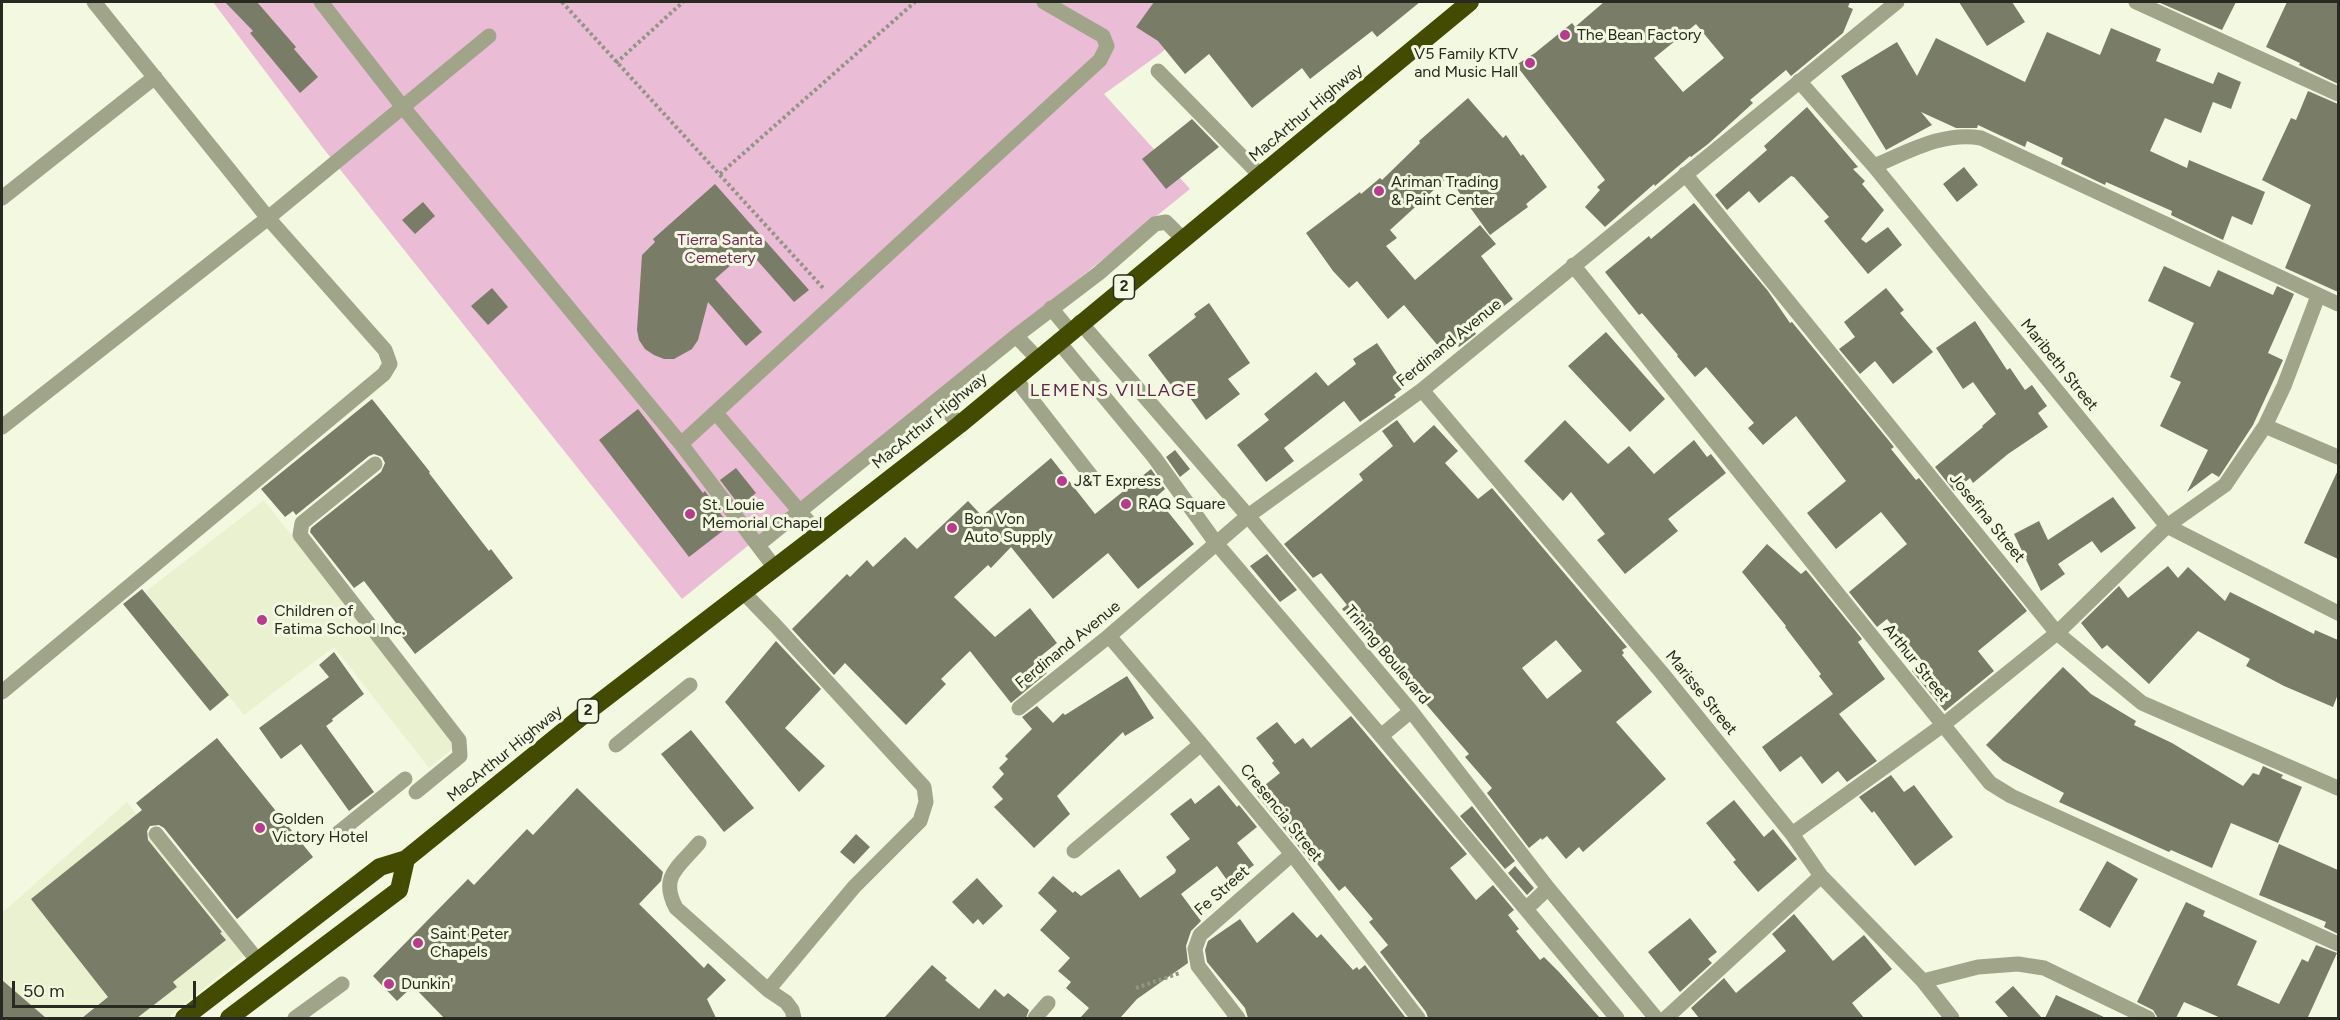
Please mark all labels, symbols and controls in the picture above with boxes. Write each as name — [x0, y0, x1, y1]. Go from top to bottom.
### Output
place label: The Bean Factory — [1577, 25, 1702, 45]
marker: The Bean Factory — [1558, 28, 1572, 42]
place label: V5 Family KTV and Music Hall — [1414, 44, 1518, 82]
marker: V5 Family KTV and Music Hall — [1523, 56, 1537, 70]
street label: MacArthur Highway — [1245, 60, 1367, 166]
place label: Ariman Trading & Paint Center — [1391, 172, 1499, 210]
marker: Ariman Trading & Paint Center — [1372, 184, 1386, 198]
park label: Tierra Santa Cemetery — [677, 230, 763, 268]
road number: 2 — [1114, 275, 1134, 299]
street label: Ferdinand Avenue — [1393, 295, 1505, 391]
street label: Maribeth Street — [2016, 315, 2102, 415]
street label: MacArthur Highway — [869, 369, 991, 473]
district label: LEMENS VILLAGE — [1030, 380, 1198, 402]
street label: Josefina Street — [1945, 470, 2029, 566]
place label: J&T Express — [1074, 471, 1161, 491]
marker: J&T Express — [1055, 474, 1069, 488]
place label: RAQ Square — [1138, 494, 1226, 514]
place label: St. Louie Memorial Chapel — [702, 495, 822, 533]
marker: RAQ Square — [1119, 497, 1133, 511]
marker: St. Louie Memorial Chapel — [683, 507, 697, 521]
place label: Bon Von Auto Supply — [964, 509, 1053, 547]
marker: Bon Von Auto Supply — [945, 521, 959, 535]
street label: Ferdinand Avenue — [1012, 597, 1124, 693]
place label: Children of Fatima School Inc. — [274, 601, 405, 639]
street label: Trining Boulevard — [1340, 602, 1434, 708]
marker: Children of Fatima School Inc. — [255, 613, 269, 627]
street label: Arthur Street — [1879, 620, 1953, 706]
street label: Marisse Street — [1661, 647, 1741, 739]
road number: 2 — [578, 699, 598, 723]
street label: MacArthur Highway — [444, 702, 566, 806]
street label: Cresencia Street — [1236, 760, 1326, 866]
place label: Golden Victory Hotel — [272, 809, 368, 847]
marker: Golden Victory Hotel — [253, 821, 267, 835]
street label: Fe Street — [1191, 862, 1253, 920]
place label: Saint Peter Chapels — [430, 924, 509, 962]
marker: Saint Peter Chapels — [411, 936, 425, 950]
scale bar — [15, 969, 200, 1007]
place label: Dunkin' — [401, 974, 453, 994]
marker: Dunkin' — [382, 977, 396, 991]
text: 50 m — [23, 980, 65, 1002]

